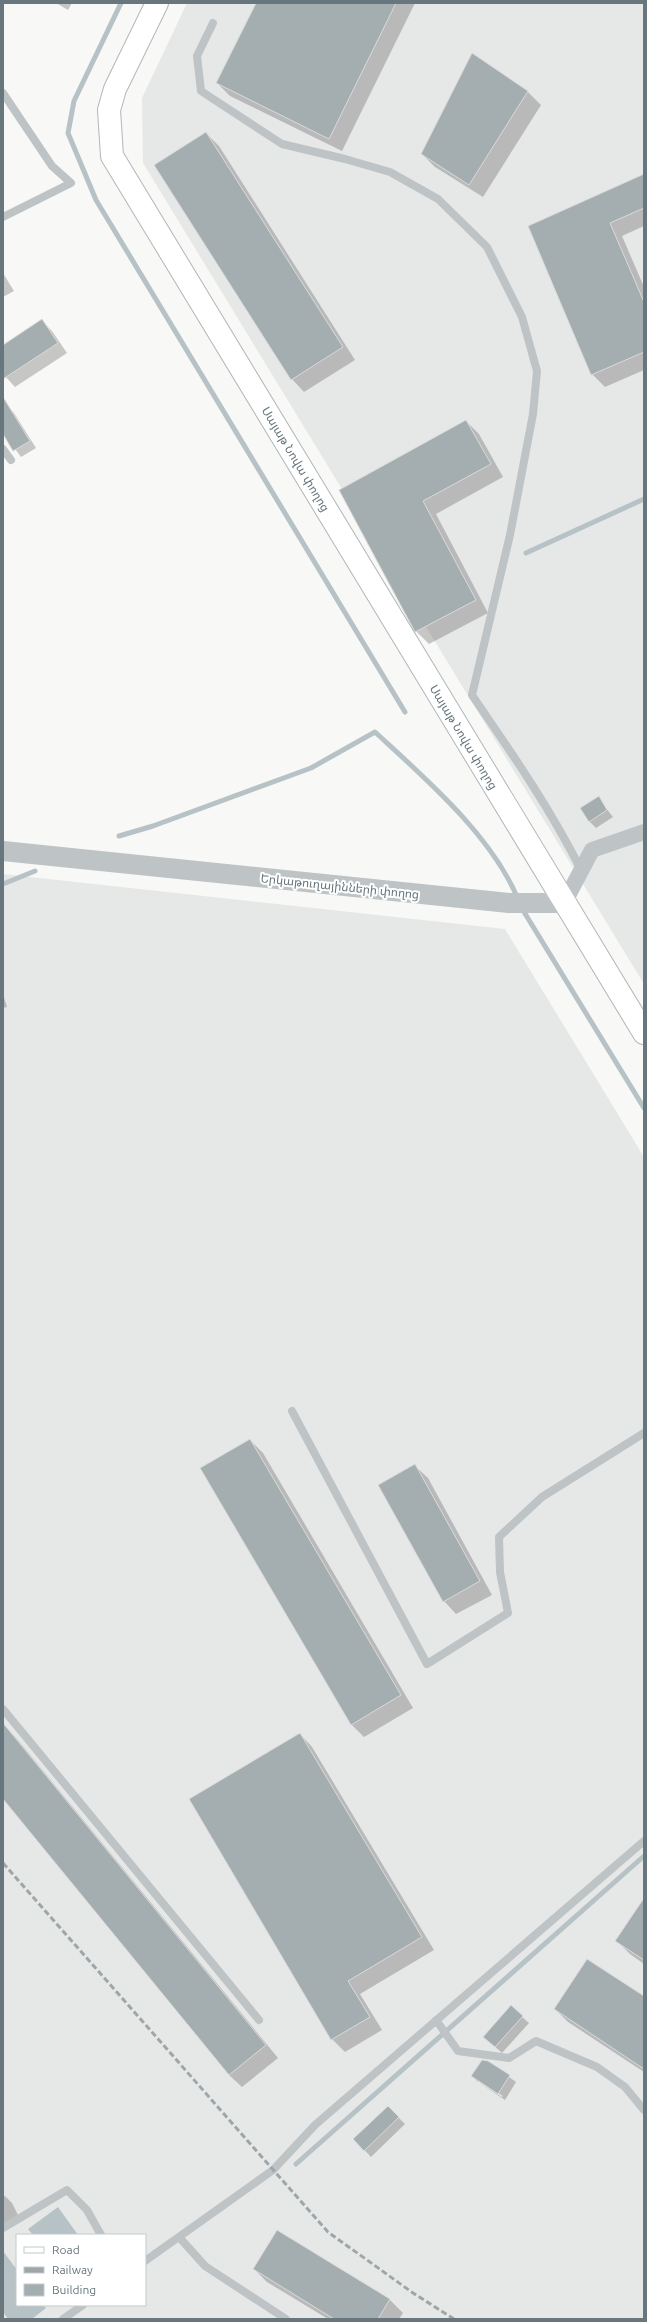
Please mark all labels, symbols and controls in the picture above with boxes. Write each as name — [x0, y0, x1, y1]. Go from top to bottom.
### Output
street label: Սայաթ Նովա փողոց — [259, 404, 332, 514]
street label: Սայաթ Նովա փողոց — [427, 682, 500, 792]
street label: Երկաթուղայինների փողոց — [260, 871, 420, 902]
legend — [16, 2234, 146, 2306]
text: Road — [52, 2243, 80, 2256]
text: Railway — [52, 2263, 93, 2276]
text: Building — [52, 2283, 96, 2296]

